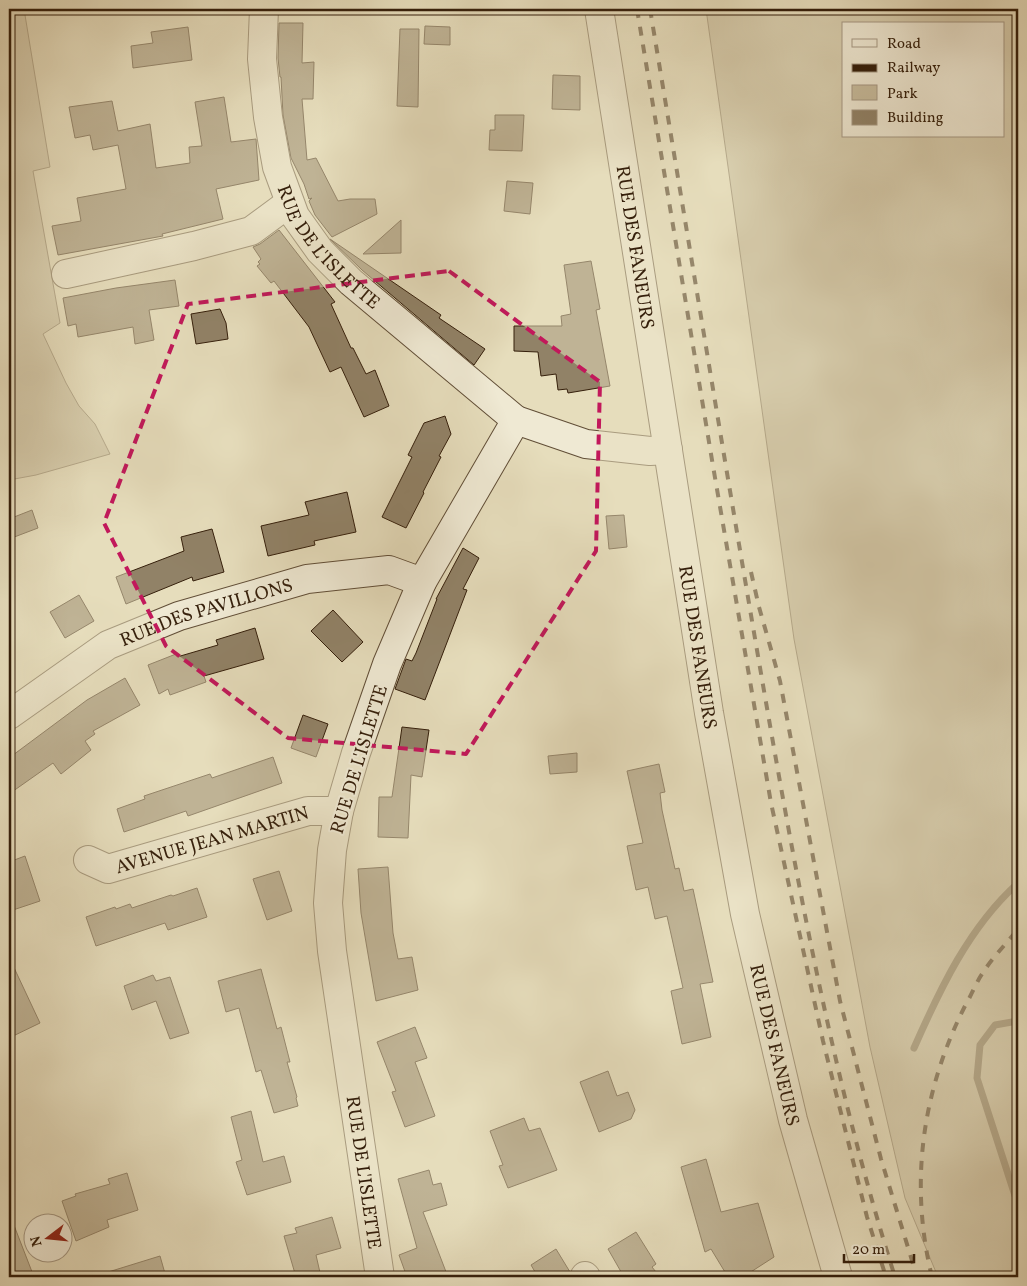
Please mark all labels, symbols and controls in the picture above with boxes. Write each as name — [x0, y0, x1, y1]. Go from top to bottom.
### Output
legend — [842, 22, 1004, 138]
text: Road — [887, 34, 921, 55]
text: Railway — [887, 58, 940, 79]
text: Park — [887, 84, 918, 105]
text: Building — [887, 108, 944, 129]
street label: RUE DES FANEURS — [609, 164, 660, 331]
street label: RUE DE L'ISLETTE — [270, 182, 385, 316]
street label: RUE DES FANEURS — [671, 564, 723, 732]
street label: RUE DES PAVILLONS — [116, 573, 296, 654]
street label: RUE DE L'ISLETTE — [325, 682, 395, 837]
street label: AVENUE JEAN MARTIN — [113, 800, 312, 881]
street label: RUE DES FANEURS — [742, 962, 805, 1129]
street label: RUE DE L'ISLETTE — [338, 1094, 387, 1251]
north arrow — [22, 1214, 72, 1264]
scale bar — [844, 1231, 914, 1263]
text: N — [26, 1234, 47, 1249]
text: 20 m — [852, 1240, 885, 1261]

